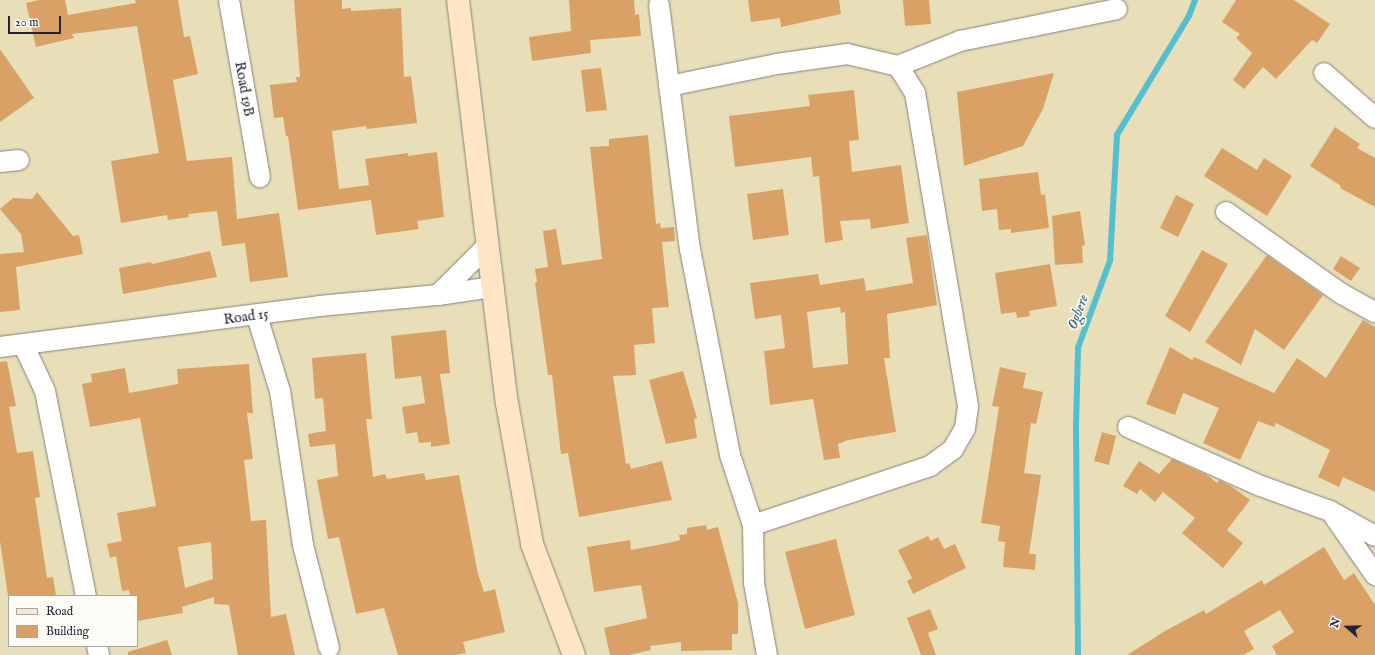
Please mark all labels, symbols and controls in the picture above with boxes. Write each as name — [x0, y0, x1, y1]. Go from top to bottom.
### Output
scale bar — [10, 8, 63, 34]
text: 20 m — [15, 15, 38, 30]
street label: Road 19B — [231, 60, 257, 118]
water label: Ogbere — [1063, 292, 1093, 332]
street label: Road 15 — [223, 306, 269, 328]
legend — [8, 595, 138, 647]
text: Road — [46, 604, 73, 619]
north arrow — [1327, 607, 1367, 647]
text: N — [1328, 616, 1344, 630]
text: Building — [46, 624, 89, 639]

